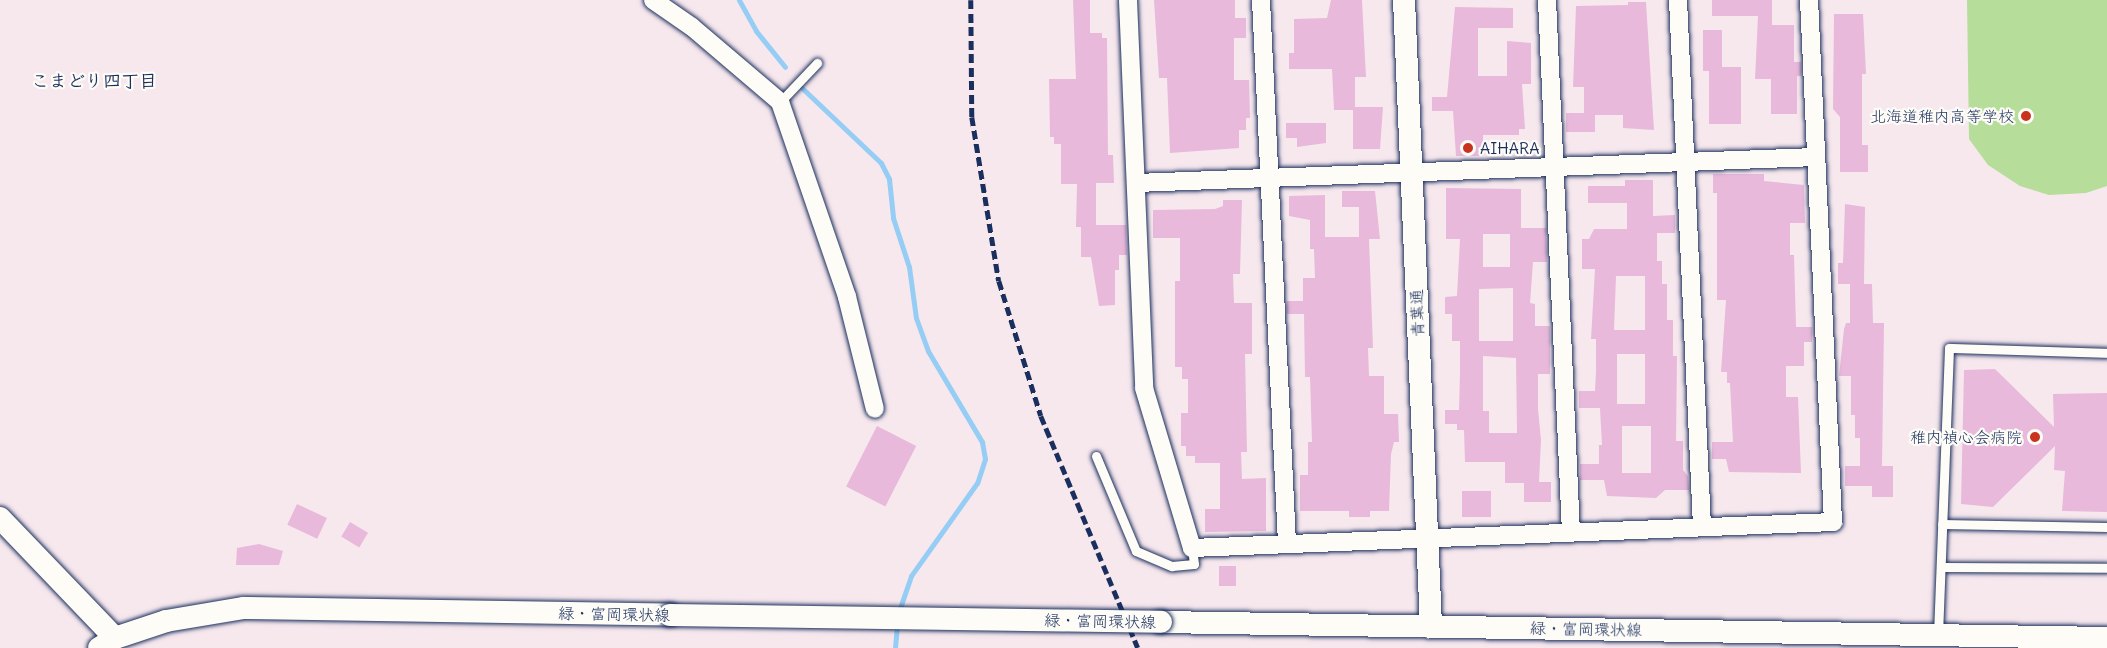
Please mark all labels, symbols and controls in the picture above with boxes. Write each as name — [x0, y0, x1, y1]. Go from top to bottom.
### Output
district label: こまどり四丁目 — [31, 70, 157, 92]
place label: 北海道稚内高等学校 — [1870, 106, 2014, 126]
marker: 北海道稚内高等学校 — [2019, 109, 2033, 123]
place label: AIHARA — [1480, 138, 1539, 158]
marker: AIHARA — [1461, 141, 1475, 155]
street label: 青葉通 — [1407, 289, 1427, 337]
place label: 稚内禎心会病院 — [1910, 427, 2022, 447]
marker: 稚内禎心会病院 — [2026, 428, 2044, 446]
street label: 緑・富岡環状線 — [558, 603, 670, 625]
street label: 緑・富岡環状線 — [1044, 610, 1156, 632]
street label: 緑・富岡環状線 — [1530, 618, 1642, 640]

